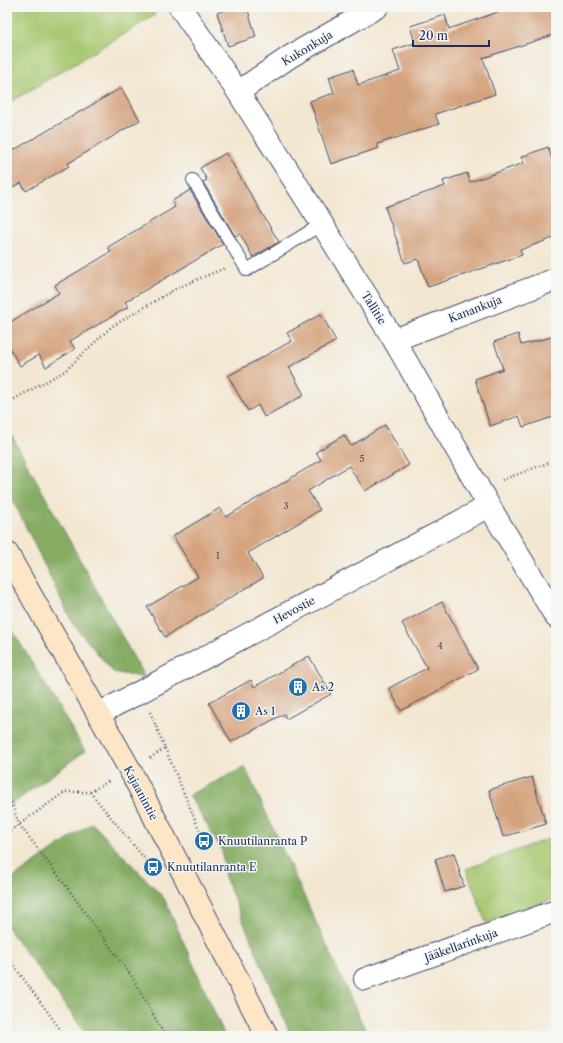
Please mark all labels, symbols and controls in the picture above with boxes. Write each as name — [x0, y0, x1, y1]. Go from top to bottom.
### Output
scale bar — [413, 22, 489, 48]
street label: Kukonkuja — [279, 27, 335, 69]
text: 20 m — [419, 28, 448, 43]
street label: Tallitie — [358, 289, 390, 327]
street label: Kanankuja — [446, 292, 504, 326]
house number: 5 — [360, 453, 365, 464]
house number: 3 — [284, 500, 289, 511]
house number: 1 — [216, 550, 220, 561]
street label: Hevostie — [271, 593, 317, 627]
house number: 4 — [437, 640, 443, 651]
building icon: As 2 — [287, 676, 309, 698]
place label: As 2 — [311, 680, 334, 694]
building icon: As 1 — [230, 700, 252, 722]
place label: As 1 — [254, 704, 276, 718]
street label: Kajaanintie — [121, 763, 161, 823]
bus stop icon: Knuutilanranta P — [193, 830, 215, 852]
place label: Knuutilanranta P — [218, 834, 307, 848]
bus stop icon: Knuutilanranta E — [142, 856, 164, 878]
place label: Knuutilanranta E — [167, 860, 257, 874]
street label: Jääkellarinkuja — [421, 925, 500, 965]

